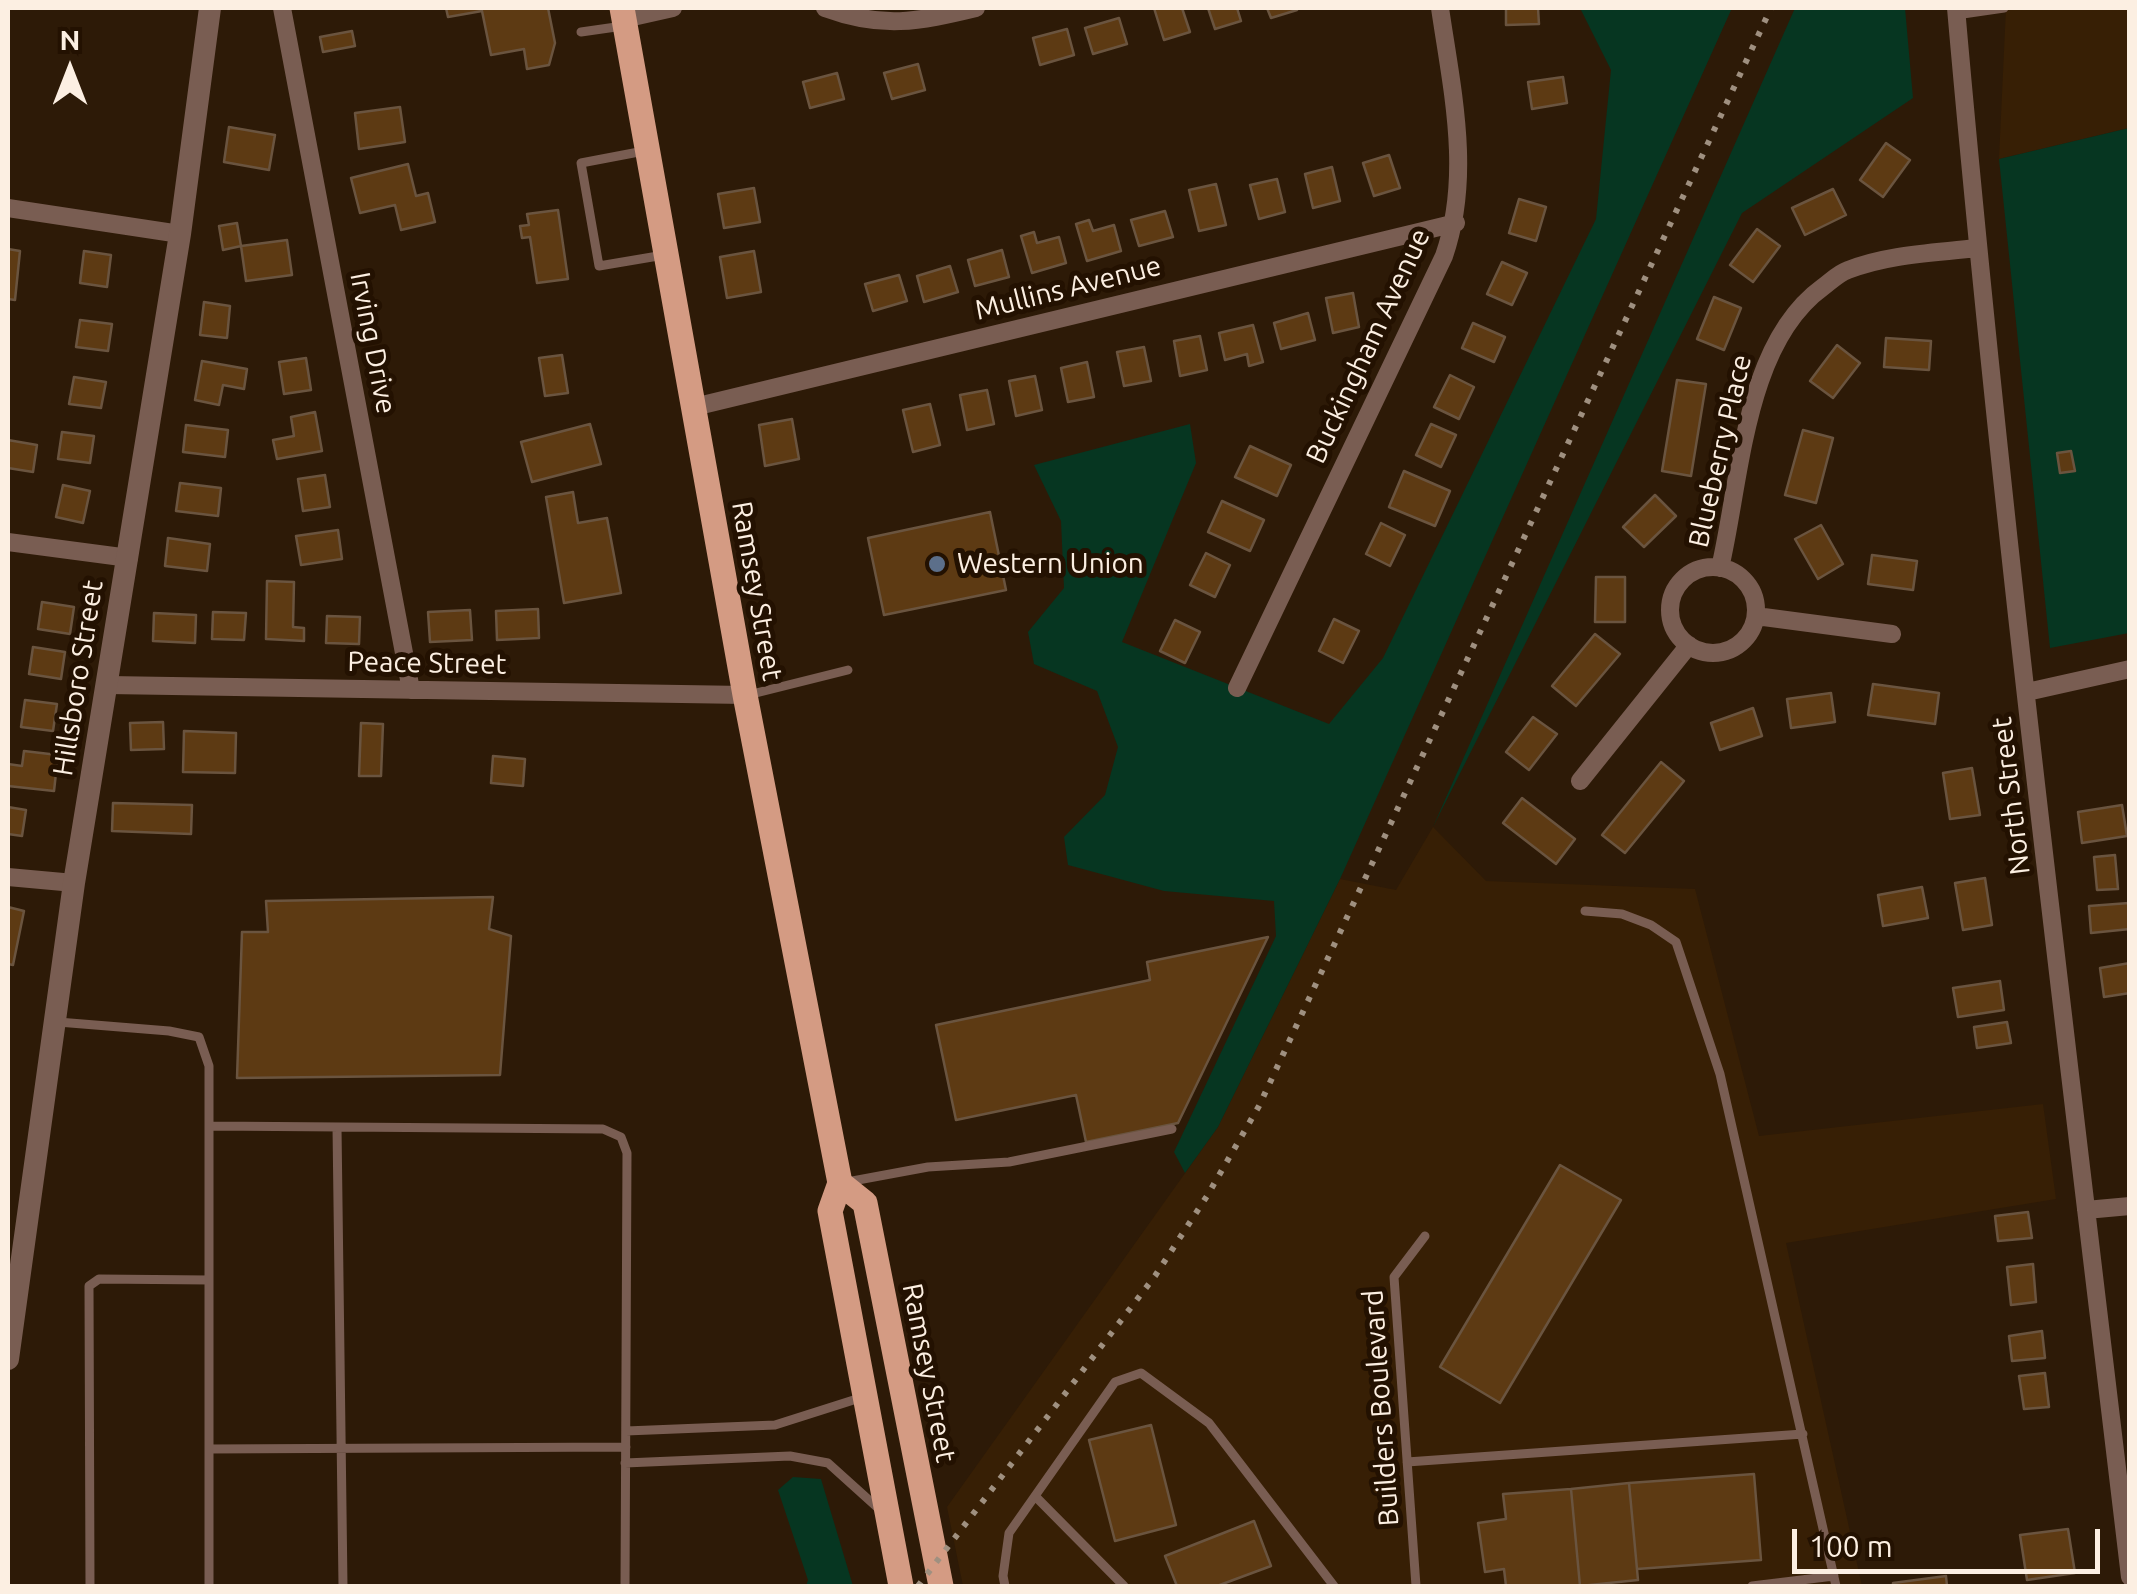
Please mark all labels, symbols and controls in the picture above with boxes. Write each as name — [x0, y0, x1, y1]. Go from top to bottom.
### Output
north arrow — [20, 20, 120, 120]
text: N — [60, 24, 80, 55]
street label: Buckingham Avenue — [1299, 223, 1437, 469]
street label: Mullins Avenue — [971, 249, 1165, 327]
street label: Irving Drive — [343, 269, 403, 417]
street label: Blueberry Place — [1681, 351, 1759, 551]
street label: Ramsey Street — [725, 499, 789, 683]
place label: Western Union — [957, 547, 1144, 581]
marker: Western Union — [926, 553, 948, 575]
street label: Hillsboro Street — [46, 578, 110, 778]
street label: Peace Street — [347, 645, 507, 681]
street label: North Street — [1985, 715, 2037, 877]
street label: Ramsey Street — [895, 1281, 963, 1465]
street label: Builders Boulevard — [1356, 1289, 1406, 1527]
scale bar — [1797, 1509, 2104, 1571]
text: 100 m — [1809, 1529, 1893, 1563]

